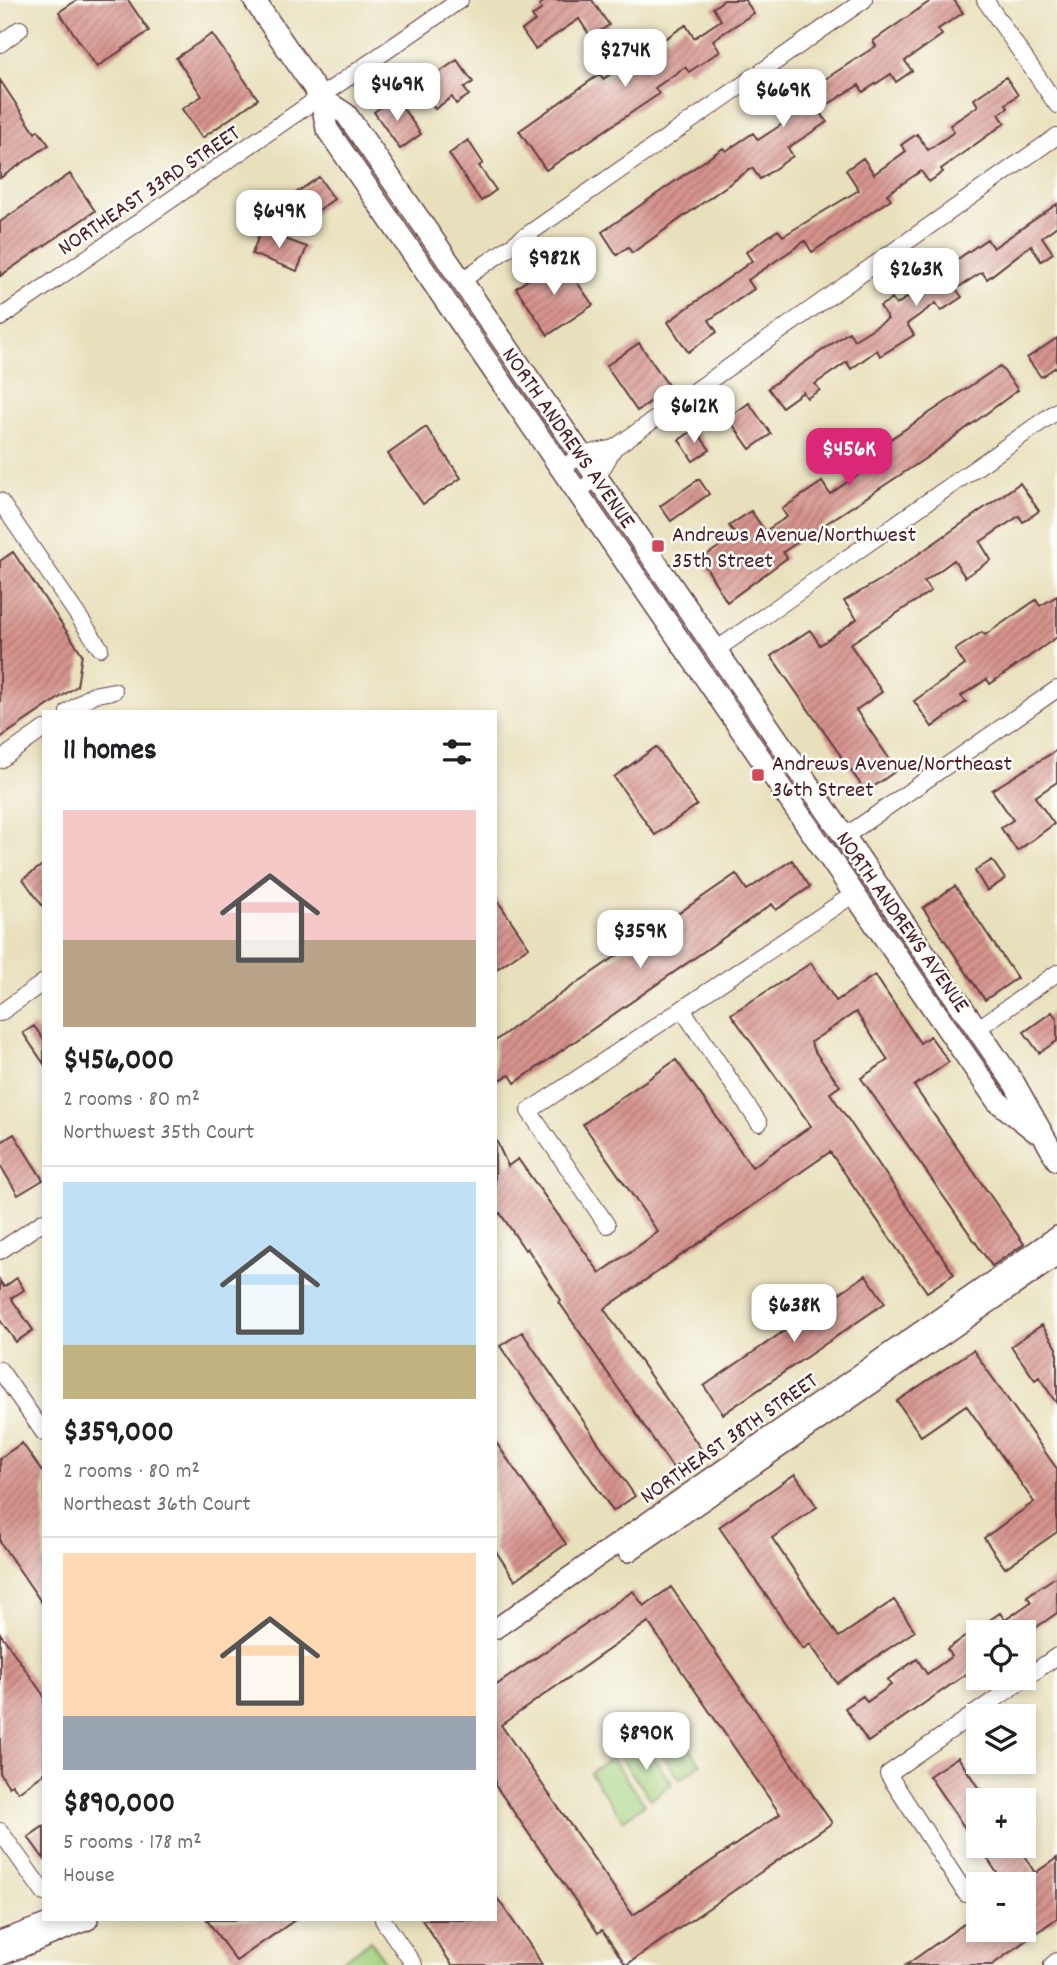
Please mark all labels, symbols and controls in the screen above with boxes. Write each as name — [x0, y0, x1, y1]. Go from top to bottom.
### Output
pin: $274K — [576, 29, 674, 89]
text: $274K — [600, 35, 650, 68]
pin: $469K — [348, 64, 446, 123]
text: $469K — [370, 69, 424, 102]
pin: $669K — [734, 69, 832, 129]
text: $669K — [755, 75, 811, 108]
street label: NORTHEAST 33RD STREET — [52, 118, 248, 265]
pin: $649K — [230, 190, 328, 250]
text: $649K — [252, 196, 306, 229]
pin: $982K — [505, 238, 603, 297]
text: $982K — [528, 243, 580, 276]
pin: $263K — [867, 248, 965, 308]
text: $263K — [889, 254, 943, 287]
street label: NORTH ANDREWS AVENUE — [492, 341, 643, 537]
pin: $612K — [645, 386, 743, 445]
text: $612K — [670, 391, 718, 424]
pin: $456K — [800, 428, 898, 488]
text: $456K — [822, 434, 876, 467]
place label: Andrews Avenue/Northwest 35th Street — [672, 520, 916, 579]
marker: Andrews Avenue/Northwest 35th Street — [650, 538, 666, 554]
text: 11 homes — [63, 731, 157, 774]
icon: filters — [438, 733, 476, 771]
place label: Andrews Avenue/Northeast 36th Street — [772, 749, 1012, 808]
marker: Andrews Avenue/Northeast 36th Street — [750, 767, 766, 783]
street label: NORTH ANDREWS AVENUE — [826, 825, 977, 1021]
icon: home — [207, 855, 333, 981]
pin: $359K — [591, 911, 689, 970]
text: $359K — [613, 916, 667, 949]
text: $456,000 — [63, 1041, 174, 1084]
text: 2 rooms · 80 m² — [63, 1084, 200, 1117]
text: Northwest 35th Court — [63, 1117, 254, 1150]
icon: home — [207, 1227, 333, 1353]
pin: $638K — [745, 1284, 843, 1344]
text: $638K — [768, 1290, 821, 1323]
street label: NORTHEAST 38TH STREET — [634, 1366, 826, 1514]
text: $359,000 — [63, 1413, 174, 1456]
text: 2 rooms · 80 m² — [63, 1456, 200, 1489]
text: Northeast 36th Court — [63, 1489, 251, 1522]
icon: home — [207, 1598, 333, 1724]
map controls — [966, 1620, 1036, 1942]
button: locate — [966, 1620, 1036, 1690]
button: layers — [966, 1704, 1036, 1774]
pin: $890K — [597, 1712, 695, 1772]
text: $890K — [619, 1718, 673, 1751]
text: $890,000 — [63, 1784, 175, 1827]
button: + — [966, 1788, 1036, 1858]
text: 5 rooms · 178 m² — [63, 1827, 202, 1860]
text: House — [63, 1860, 115, 1893]
button: − — [966, 1872, 1036, 1942]

